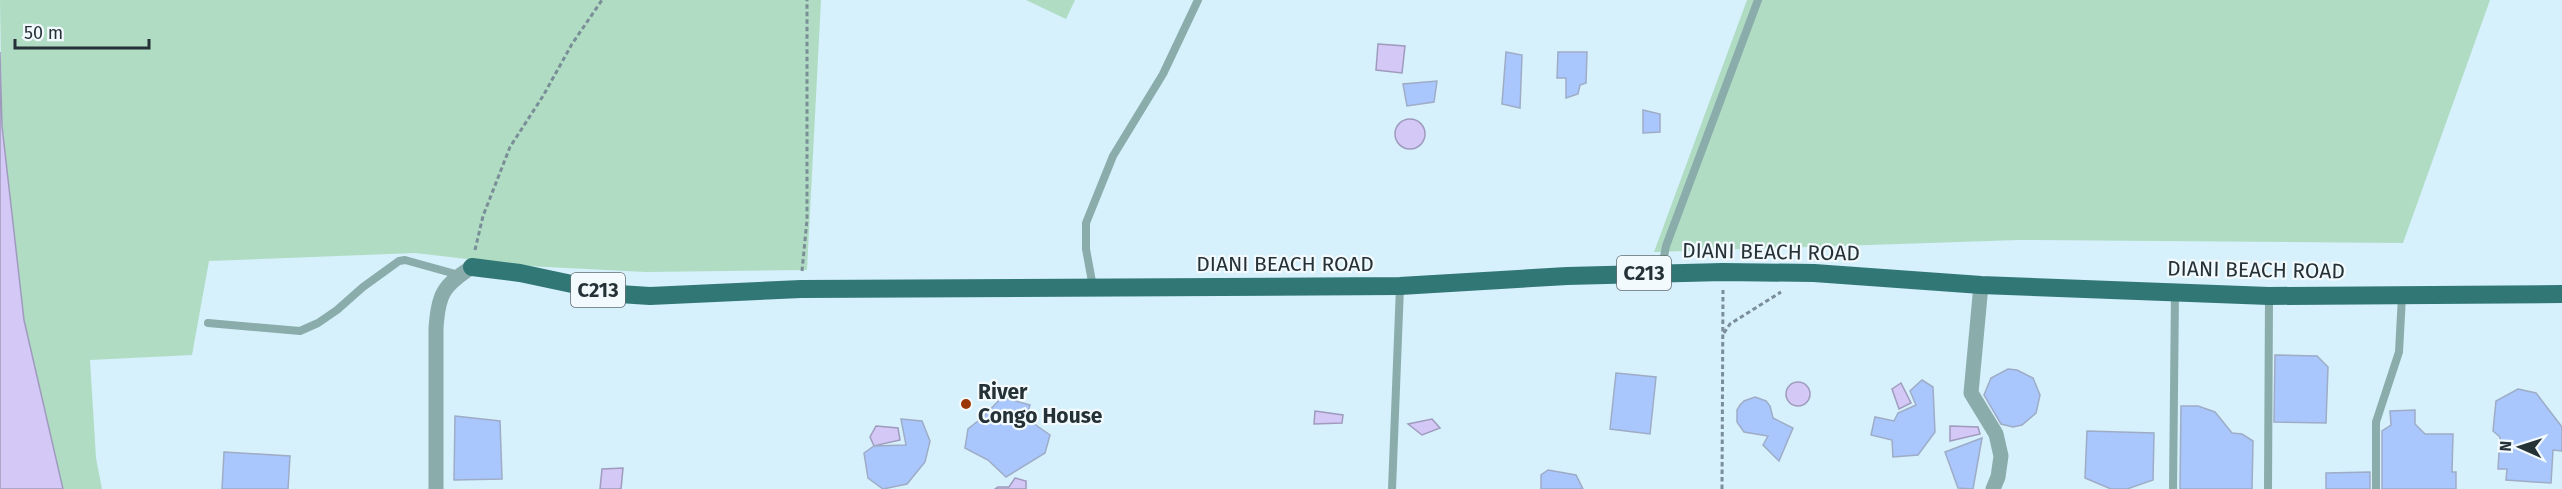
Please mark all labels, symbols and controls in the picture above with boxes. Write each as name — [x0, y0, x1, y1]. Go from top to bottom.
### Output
scale bar — [15, 12, 148, 50]
text: 50 m — [24, 22, 63, 44]
street label: DIANI BEACH ROAD — [1682, 237, 1860, 267]
street label: DIANI BEACH ROAD — [1196, 251, 1374, 277]
street label: DIANI BEACH ROAD — [2167, 255, 2345, 285]
road number: C213 — [1617, 256, 1671, 290]
road number: C213 — [571, 273, 625, 307]
place label: River Congo House — [978, 379, 1103, 429]
marker: River Congo House — [959, 397, 973, 411]
north arrow — [2490, 417, 2550, 477]
text: N — [2496, 440, 2515, 452]

